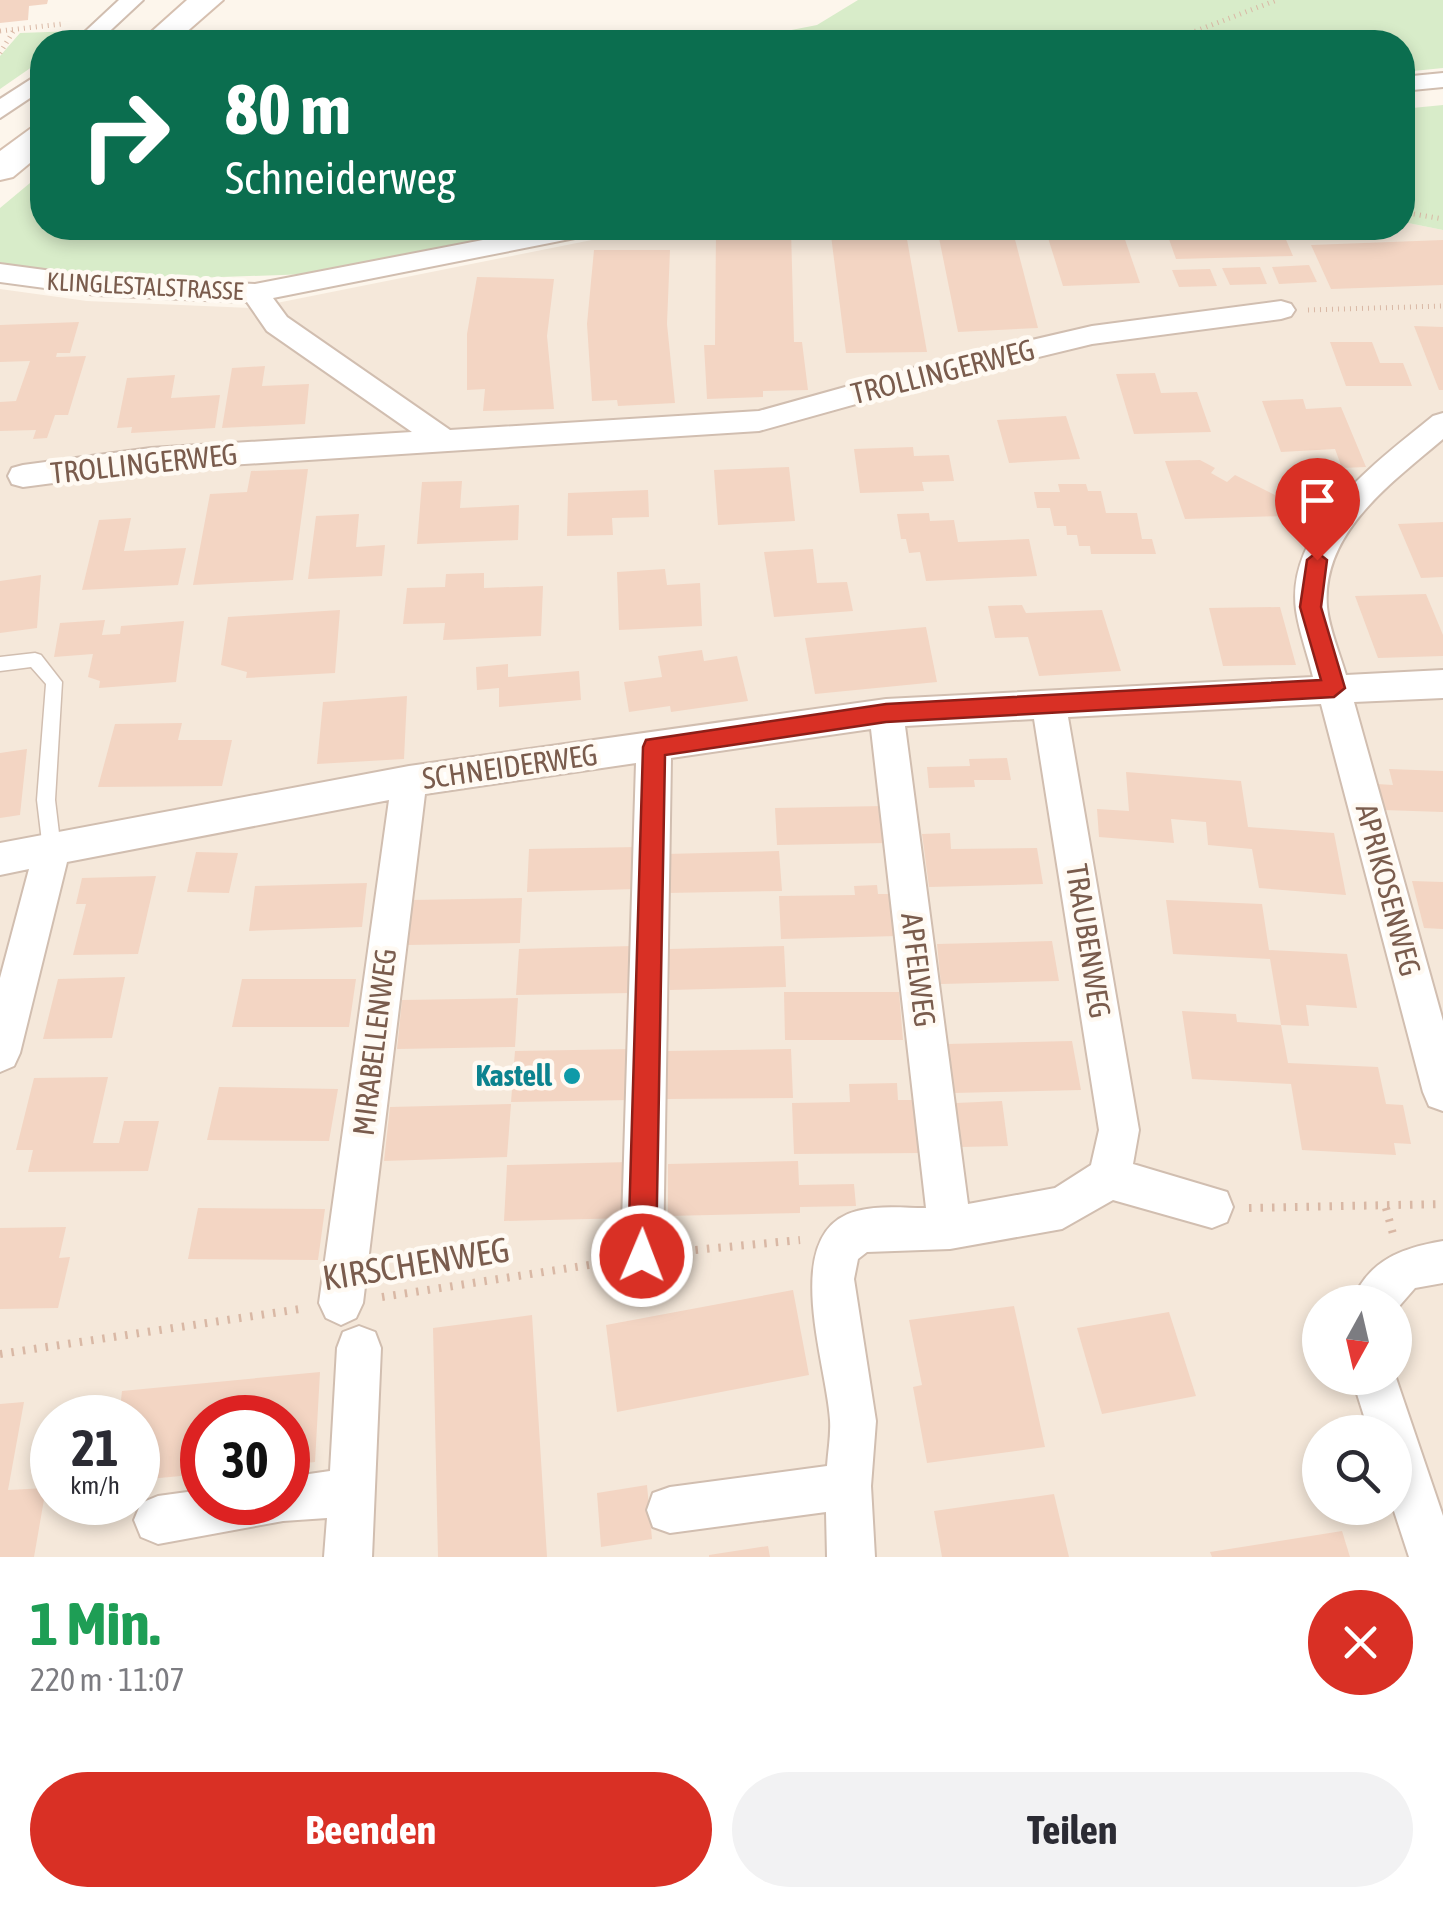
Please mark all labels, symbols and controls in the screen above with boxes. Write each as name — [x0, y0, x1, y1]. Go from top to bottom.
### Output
text: 80 m — [225, 69, 351, 149]
icon: right — [60, 70, 190, 200]
text: Schneiderweg — [225, 152, 456, 204]
street label: KLINGLESTALSTRASSE — [46, 267, 244, 305]
street label: TROLLINGERWEG — [848, 332, 1038, 410]
street label: TROLLINGERWEG — [49, 436, 239, 490]
pin — [1275, 458, 1360, 561]
icon: arrive — [1290, 473, 1345, 528]
street label: SCHNEIDERWEG — [420, 737, 600, 795]
street label: APRIKOSENWEG — [1350, 800, 1428, 980]
street label: TRAUBENWEG — [1060, 861, 1118, 1020]
street label: APFELWEG — [895, 911, 943, 1029]
street label: MIRABELLENWEG — [346, 946, 402, 1138]
place label: Kastell — [476, 1058, 553, 1092]
marker: Kastell — [561, 1065, 583, 1087]
position arrow — [590, 1204, 694, 1308]
street label: KIRSCHENWEG — [319, 1228, 512, 1298]
north arrow — [1302, 1285, 1412, 1395]
map controls — [1302, 1285, 1412, 1525]
speed limit sign: 30 — [180, 1395, 310, 1525]
button: search — [1302, 1415, 1412, 1525]
text: 21 — [71, 1419, 118, 1477]
text: km/h — [70, 1471, 120, 1499]
text: 1 Min. — [30, 1589, 160, 1658]
button: close — [1308, 1590, 1413, 1695]
text: 220 m · 11:07 — [30, 1661, 185, 1698]
button: Beenden — [30, 1772, 712, 1887]
button: Teilen — [732, 1772, 1413, 1887]

